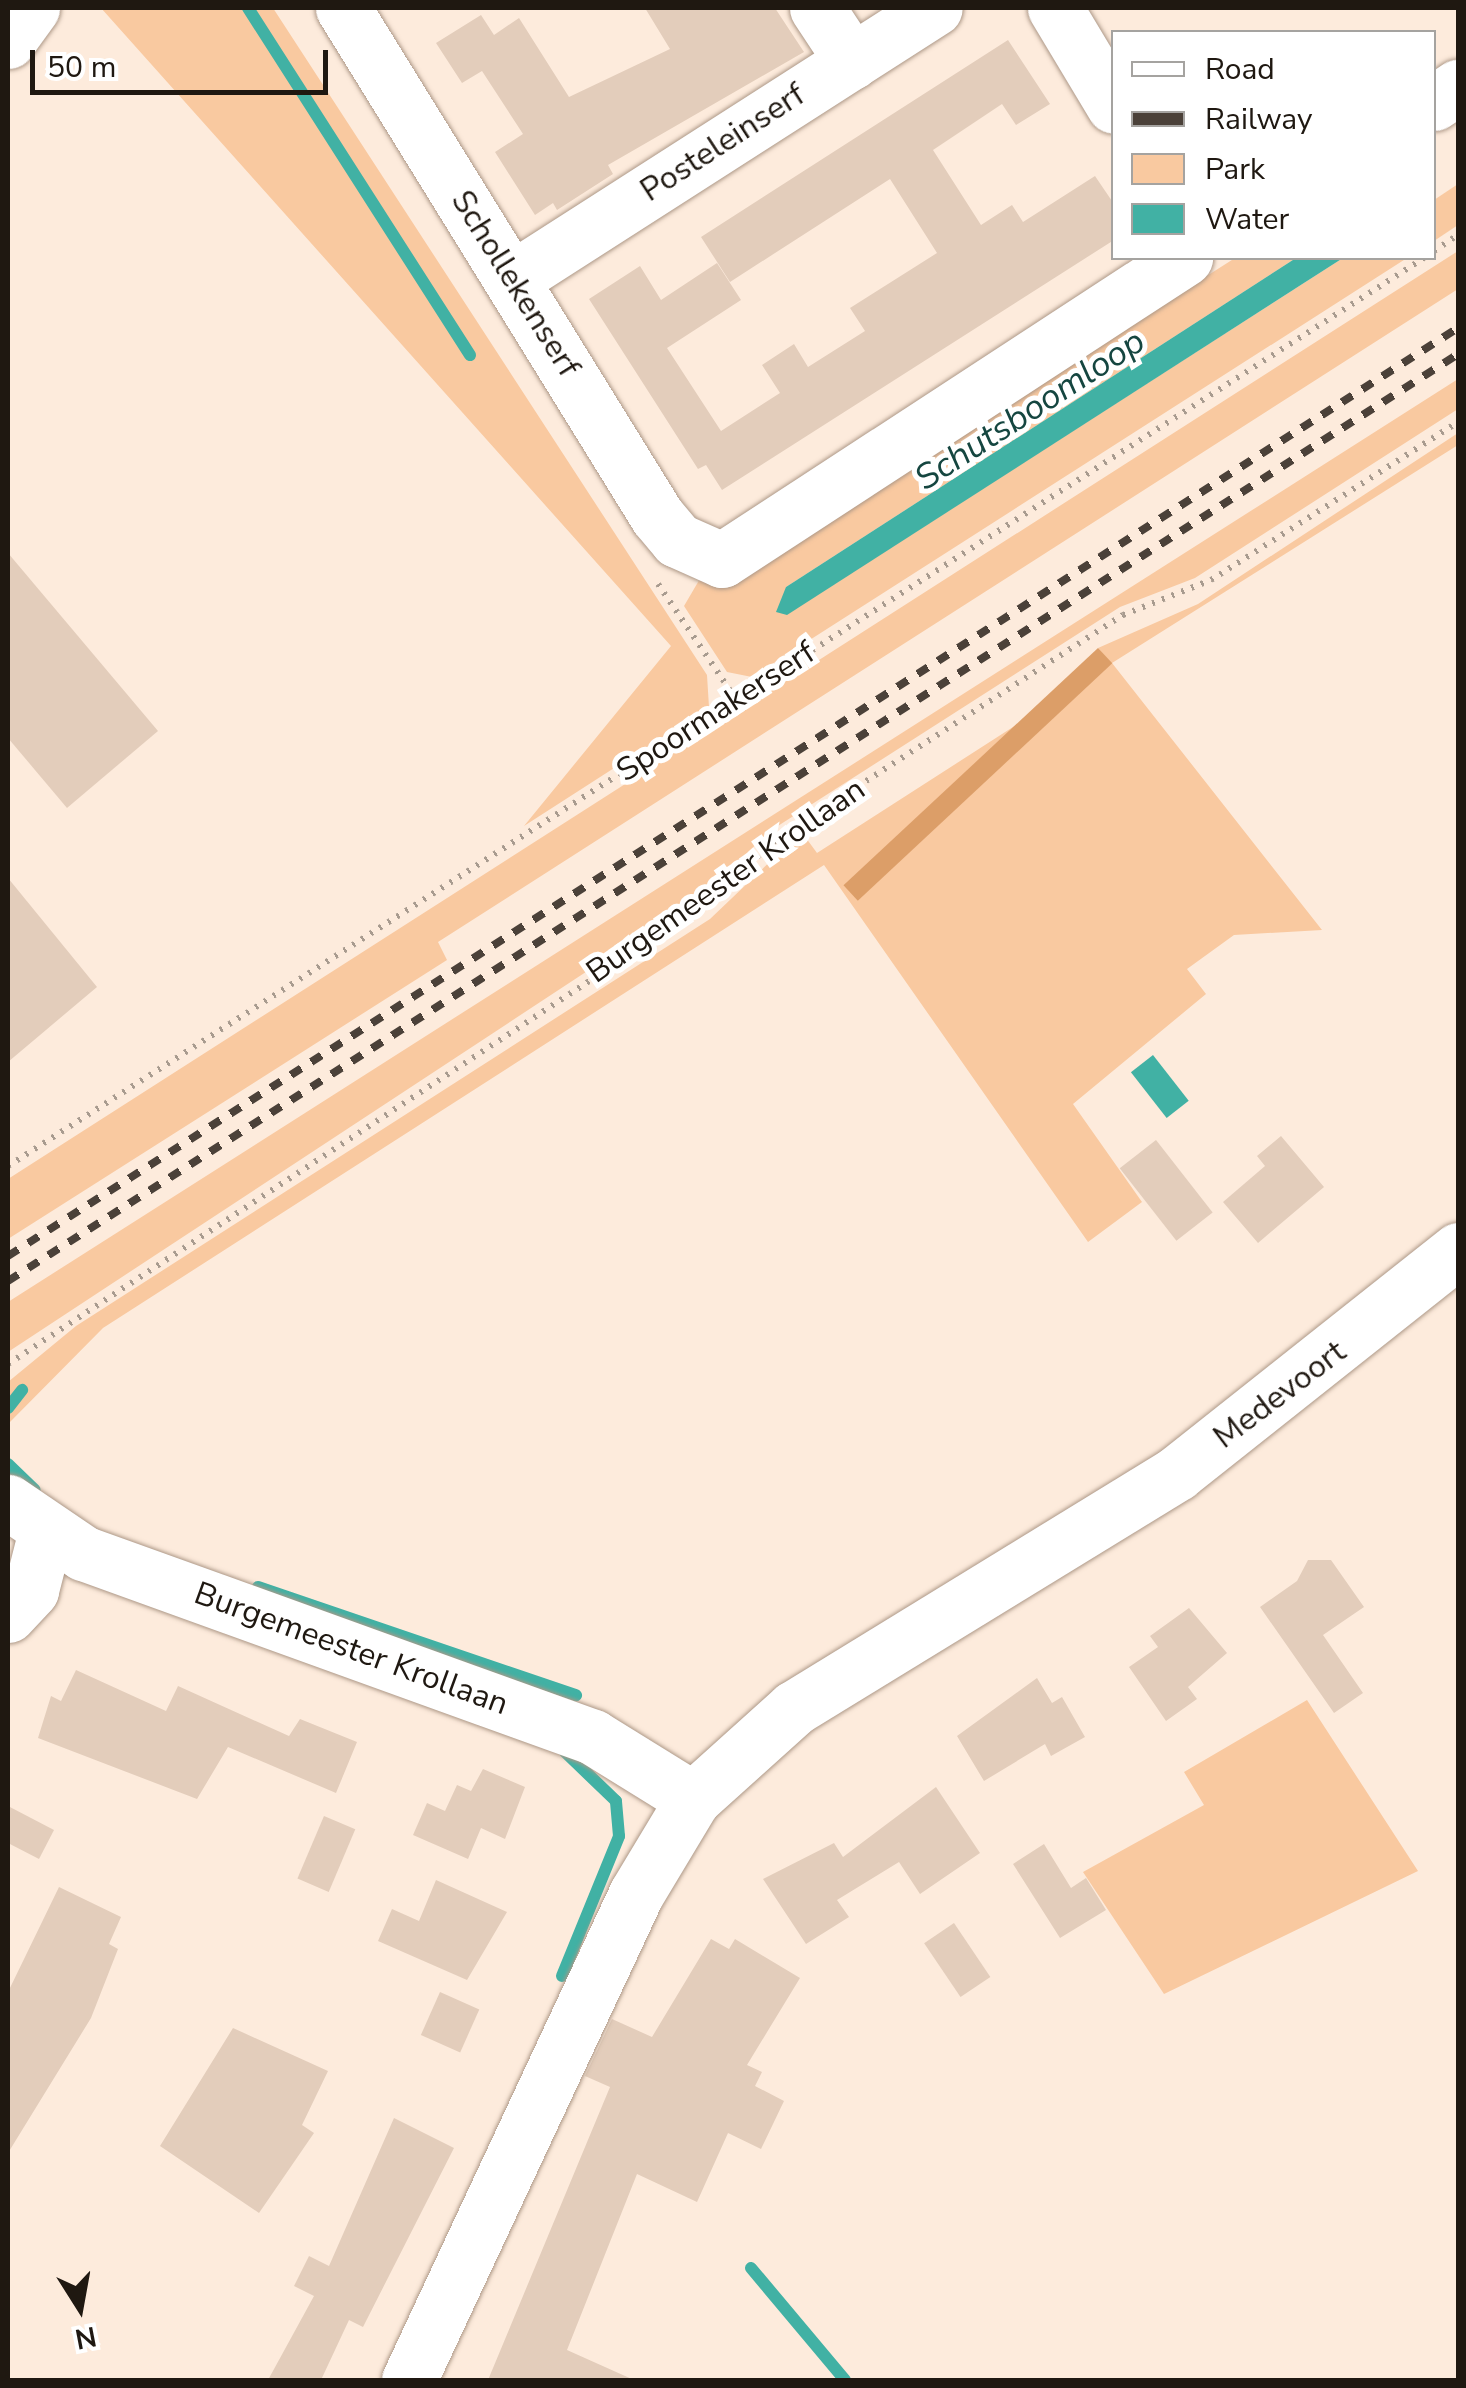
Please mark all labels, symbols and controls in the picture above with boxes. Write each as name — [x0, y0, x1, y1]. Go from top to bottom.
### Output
scale bar — [35, 30, 332, 92]
legend — [1111, 30, 1436, 260]
text: 50 m — [47, 47, 116, 88]
text: Road — [1205, 49, 1275, 90]
street label: Posteleinserf — [634, 76, 812, 210]
text: Railway — [1205, 99, 1313, 140]
text: Park — [1205, 149, 1265, 190]
street label: Schollekenserf — [442, 184, 588, 384]
text: Water — [1205, 199, 1289, 240]
water label: Schutsboomloop — [907, 320, 1153, 500]
street label: Spoormakerserf — [610, 634, 822, 790]
street label: Burgemeester Krollaan — [579, 770, 873, 992]
street label: Medevoort — [1206, 1333, 1354, 1457]
street label: Burgemeester Krollaan — [189, 1574, 513, 1724]
north arrow — [30, 2258, 130, 2358]
text: N — [72, 2317, 100, 2358]

